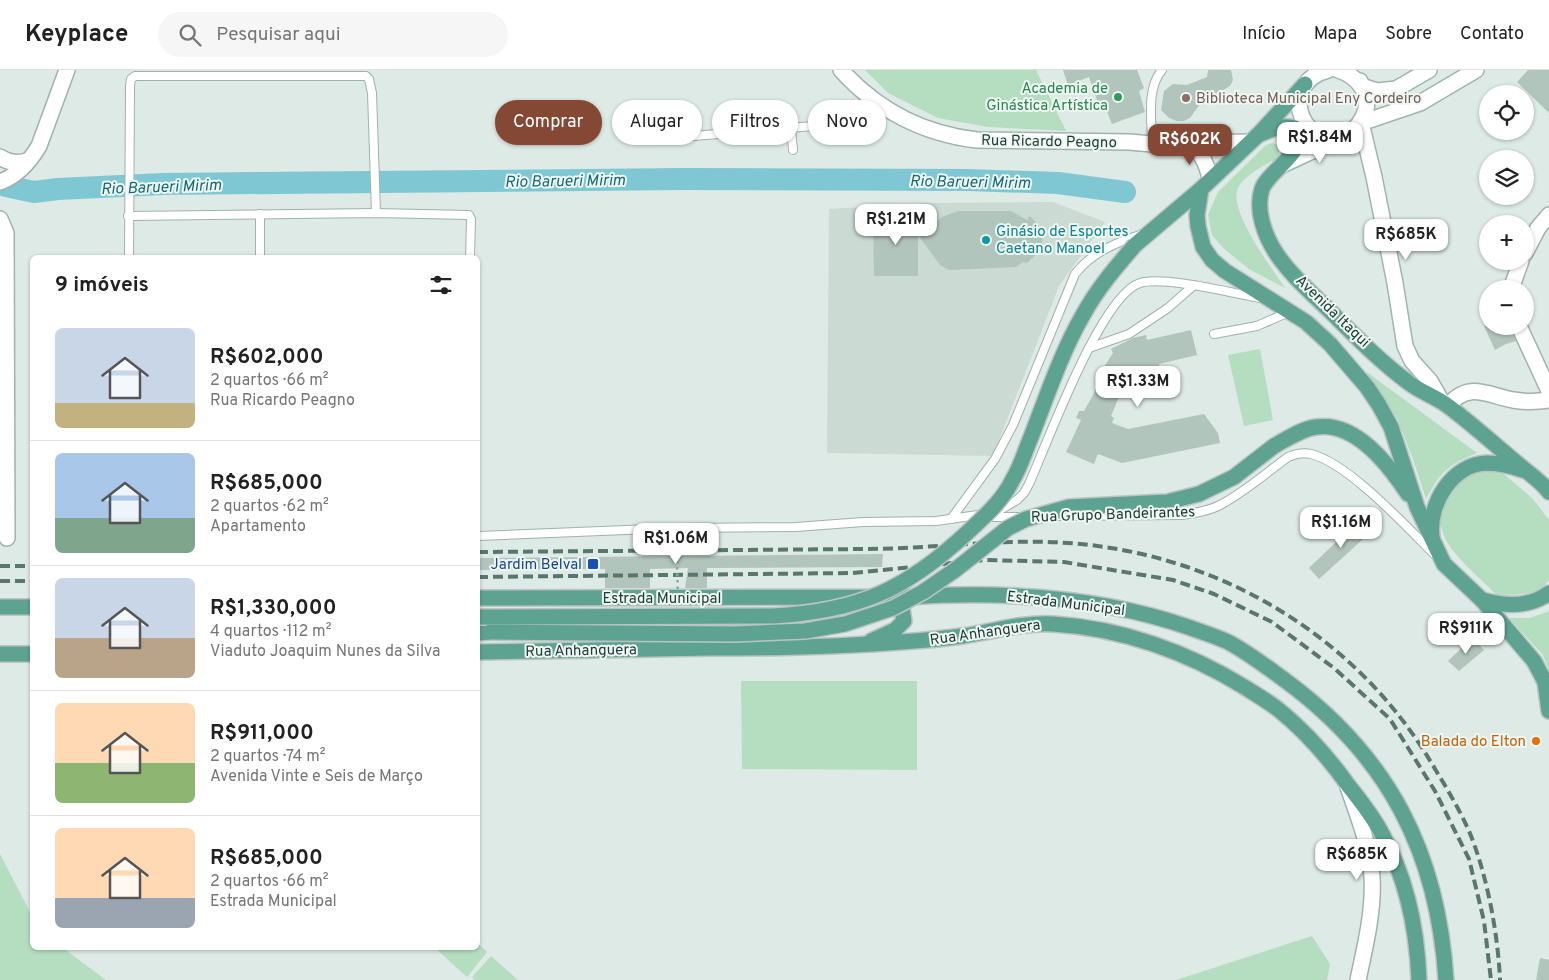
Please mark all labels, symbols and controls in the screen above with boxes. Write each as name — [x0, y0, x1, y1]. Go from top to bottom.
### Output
search box — [158, 12, 508, 57]
text: Keyplace — [25, 20, 128, 50]
icon: search — [176, 21, 204, 49]
text: Pesquisar aqui — [216, 23, 341, 47]
text: Início — [1242, 23, 1286, 46]
text: Mapa — [1314, 23, 1357, 46]
text: Sobre — [1385, 23, 1432, 46]
text: Contato — [1460, 23, 1524, 46]
place label: Academia de Ginástica Artística — [986, 80, 1108, 116]
map controls — [1479, 85, 1534, 335]
button: locate — [1479, 85, 1534, 140]
place label: Biblioteca Municipal Eny Cordeiro — [1196, 90, 1421, 109]
marker: Academia de Ginástica Artística — [1112, 91, 1124, 103]
marker: Biblioteca Municipal Eny Cordeiro — [1180, 92, 1192, 104]
chip: Comprar — [495, 100, 602, 145]
chip: Alugar — [612, 100, 702, 145]
chip: Filtros — [712, 100, 798, 145]
chip: Novo — [808, 100, 886, 145]
pin: R$1.84M — [1274, 122, 1366, 164]
pin: R$602K — [1149, 124, 1231, 166]
text: R$1.84M — [1288, 128, 1352, 148]
text: R$602K — [1159, 130, 1221, 150]
street label: Rua Ricardo Peagno — [981, 132, 1117, 153]
button: layers — [1479, 150, 1534, 205]
water label: Rio Barueri Mirim — [505, 171, 626, 193]
water label: Rio Barueri Mirim — [909, 172, 1030, 194]
water label: Rio Barueri Mirim — [100, 176, 222, 200]
pin: R$1.21M — [850, 204, 942, 246]
text: R$1.21M — [866, 210, 926, 230]
button: + — [1479, 215, 1534, 270]
pin: R$685K — [1365, 218, 1447, 261]
place label: Ginásio de Esportes Caetano Manoel — [996, 223, 1129, 259]
text: R$685K — [1375, 225, 1437, 245]
marker: Ginásio de Esportes Caetano Manoel — [980, 234, 992, 246]
icon: filters — [427, 271, 455, 299]
text: 9 imóveis — [55, 272, 149, 299]
street label: Avenida Itaqui — [1291, 272, 1373, 352]
button: − — [1479, 280, 1534, 335]
text: R$602,000 — [210, 344, 324, 371]
icon: home — [95, 348, 155, 408]
pin: R$1.33M — [1092, 366, 1184, 408]
text: 2 quartos · 66 m² — [210, 371, 329, 391]
text: R$1.33M — [1106, 372, 1170, 392]
text: Rua Ricardo Peagno — [210, 391, 355, 411]
text: R$685,000 — [210, 470, 323, 497]
icon: home — [95, 473, 155, 533]
text: 2 quartos · 62 m² — [210, 497, 329, 517]
street label: Rua Grupo Bandeirantes — [1031, 503, 1195, 528]
pin: R$1.16M — [1295, 506, 1387, 549]
text: R$1.16M — [1311, 513, 1371, 533]
text: Apartamento — [210, 517, 306, 537]
pin: R$1.06M — [630, 522, 722, 565]
text: R$1.06M — [644, 529, 708, 549]
place label: Jardim Belval — [491, 556, 582, 575]
marker: Jardim Belval — [586, 557, 600, 571]
street label: Estrada Municipal — [1006, 588, 1126, 621]
street label: Estrada Municipal — [603, 590, 721, 609]
text: R$1,330,000 — [210, 595, 336, 622]
icon: home — [95, 598, 155, 658]
pin: R$911K — [1425, 612, 1507, 655]
street label: Rua Anhanguera — [929, 616, 1042, 651]
text: R$911K — [1439, 619, 1493, 639]
text: 4 quartos · 112 m² — [210, 622, 331, 642]
street label: Rua Anhanguera — [525, 641, 637, 662]
text: Viaduto Joaquim Nunes da Silva — [210, 642, 440, 662]
text: R$911,000 — [210, 720, 314, 747]
icon: home — [95, 723, 155, 783]
place label: Balada do Elton — [1421, 733, 1526, 752]
marker: Balada do Elton — [1530, 735, 1542, 747]
text: 2 quartos · 74 m² — [210, 747, 326, 767]
text: Avenida Vinte e Seis de Março — [210, 767, 423, 787]
pin: R$685K — [1316, 838, 1398, 881]
text: R$685,000 — [210, 845, 323, 872]
text: R$685K — [1326, 845, 1388, 865]
icon: home — [95, 848, 155, 908]
text: 2 quartos · 66 m² — [210, 872, 329, 892]
text: Estrada Municipal — [210, 892, 337, 912]

